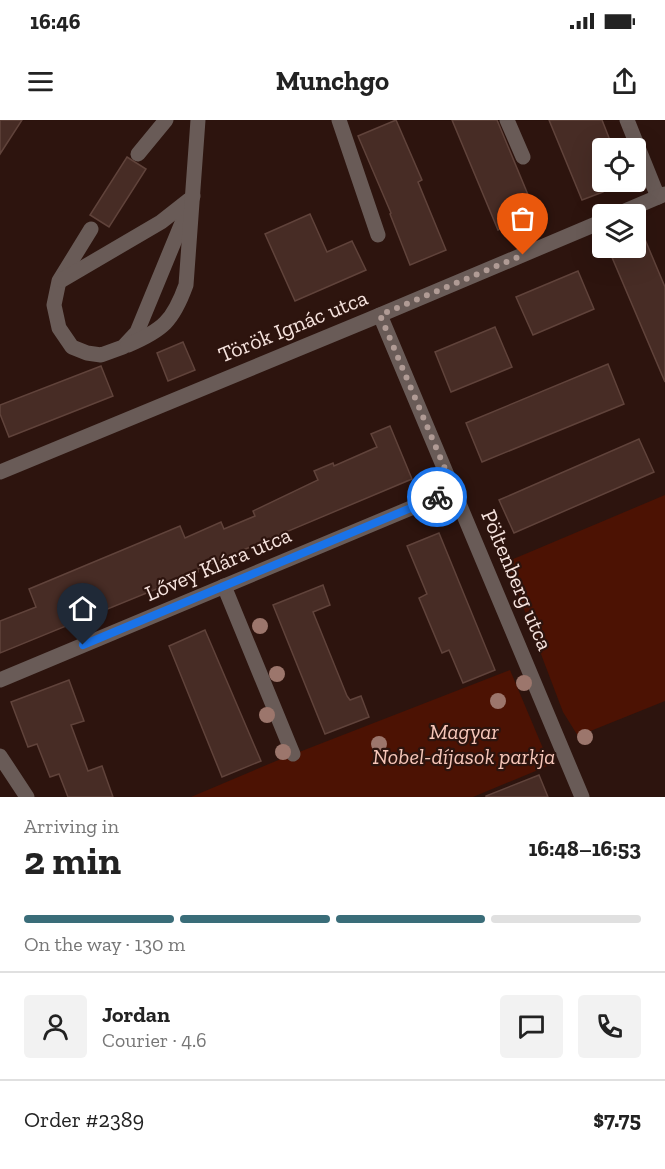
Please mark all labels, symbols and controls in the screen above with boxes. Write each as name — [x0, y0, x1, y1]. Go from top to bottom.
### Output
text: 16:46 — [30, 8, 80, 35]
icon: menu — [24, 65, 57, 98]
text: Munchgo — [276, 65, 389, 97]
icon: share — [608, 65, 641, 98]
map controls — [592, 138, 646, 258]
button: locate — [592, 138, 646, 192]
pin — [497, 193, 548, 255]
icon: bag — [506, 202, 539, 235]
button: layers — [592, 204, 646, 258]
street label: Török Ignác utca — [214, 284, 372, 368]
courier — [407, 467, 467, 527]
icon: bike — [421, 481, 454, 514]
street label: Pöltenberg utca — [475, 506, 559, 655]
street label: Lővey Klára utca — [141, 521, 295, 607]
pin — [57, 583, 108, 645]
icon: home — [66, 592, 99, 625]
park label: Magyar Nobel-díjasok parkja — [373, 718, 555, 770]
text: Arriving in — [24, 814, 119, 838]
text: 16:48–16:53 — [528, 835, 641, 862]
text: 2 min — [24, 837, 121, 884]
text: On the way · 130 m — [24, 932, 185, 956]
button: person — [24, 995, 87, 1058]
button: chat — [500, 995, 563, 1058]
button: phone — [578, 995, 641, 1058]
text: Jordan — [102, 1001, 170, 1028]
text: Courier · 4.6 — [102, 1028, 207, 1052]
text: Order #2389 — [24, 1106, 144, 1133]
text: $7.75 — [593, 1106, 641, 1133]

